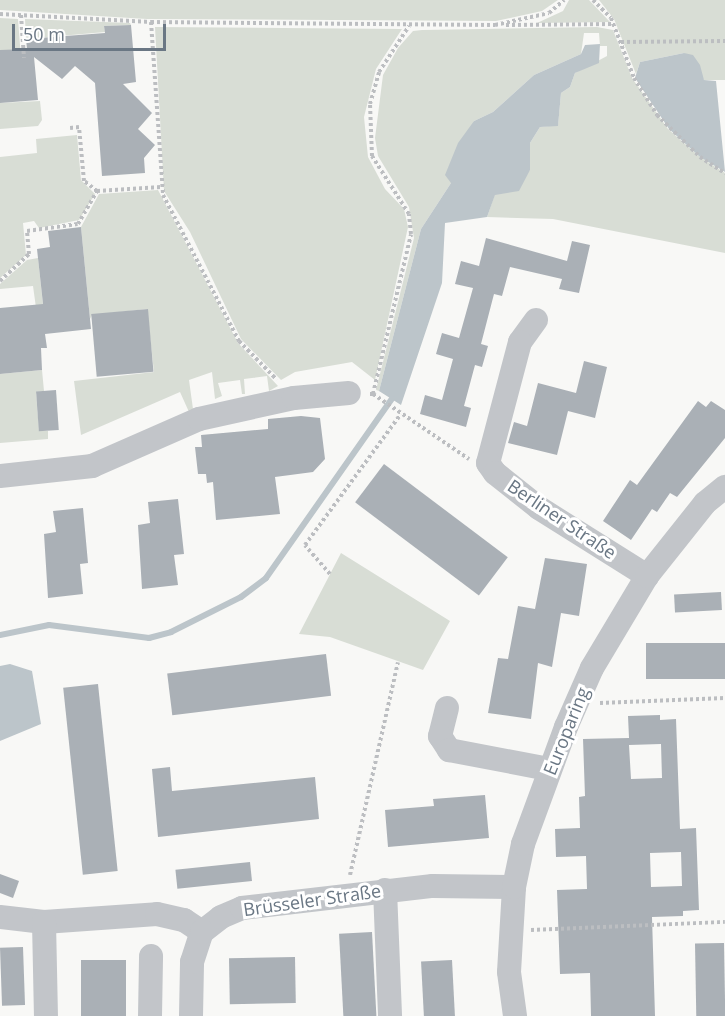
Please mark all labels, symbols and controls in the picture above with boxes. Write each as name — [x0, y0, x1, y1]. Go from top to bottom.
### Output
scale bar — [15, 12, 170, 50]
text: 50 m — [23, 22, 65, 46]
street label: Berliner Straße — [504, 475, 620, 563]
street label: Europaring — [539, 684, 593, 778]
street label: Brüsseler Straße — [242, 880, 382, 920]

